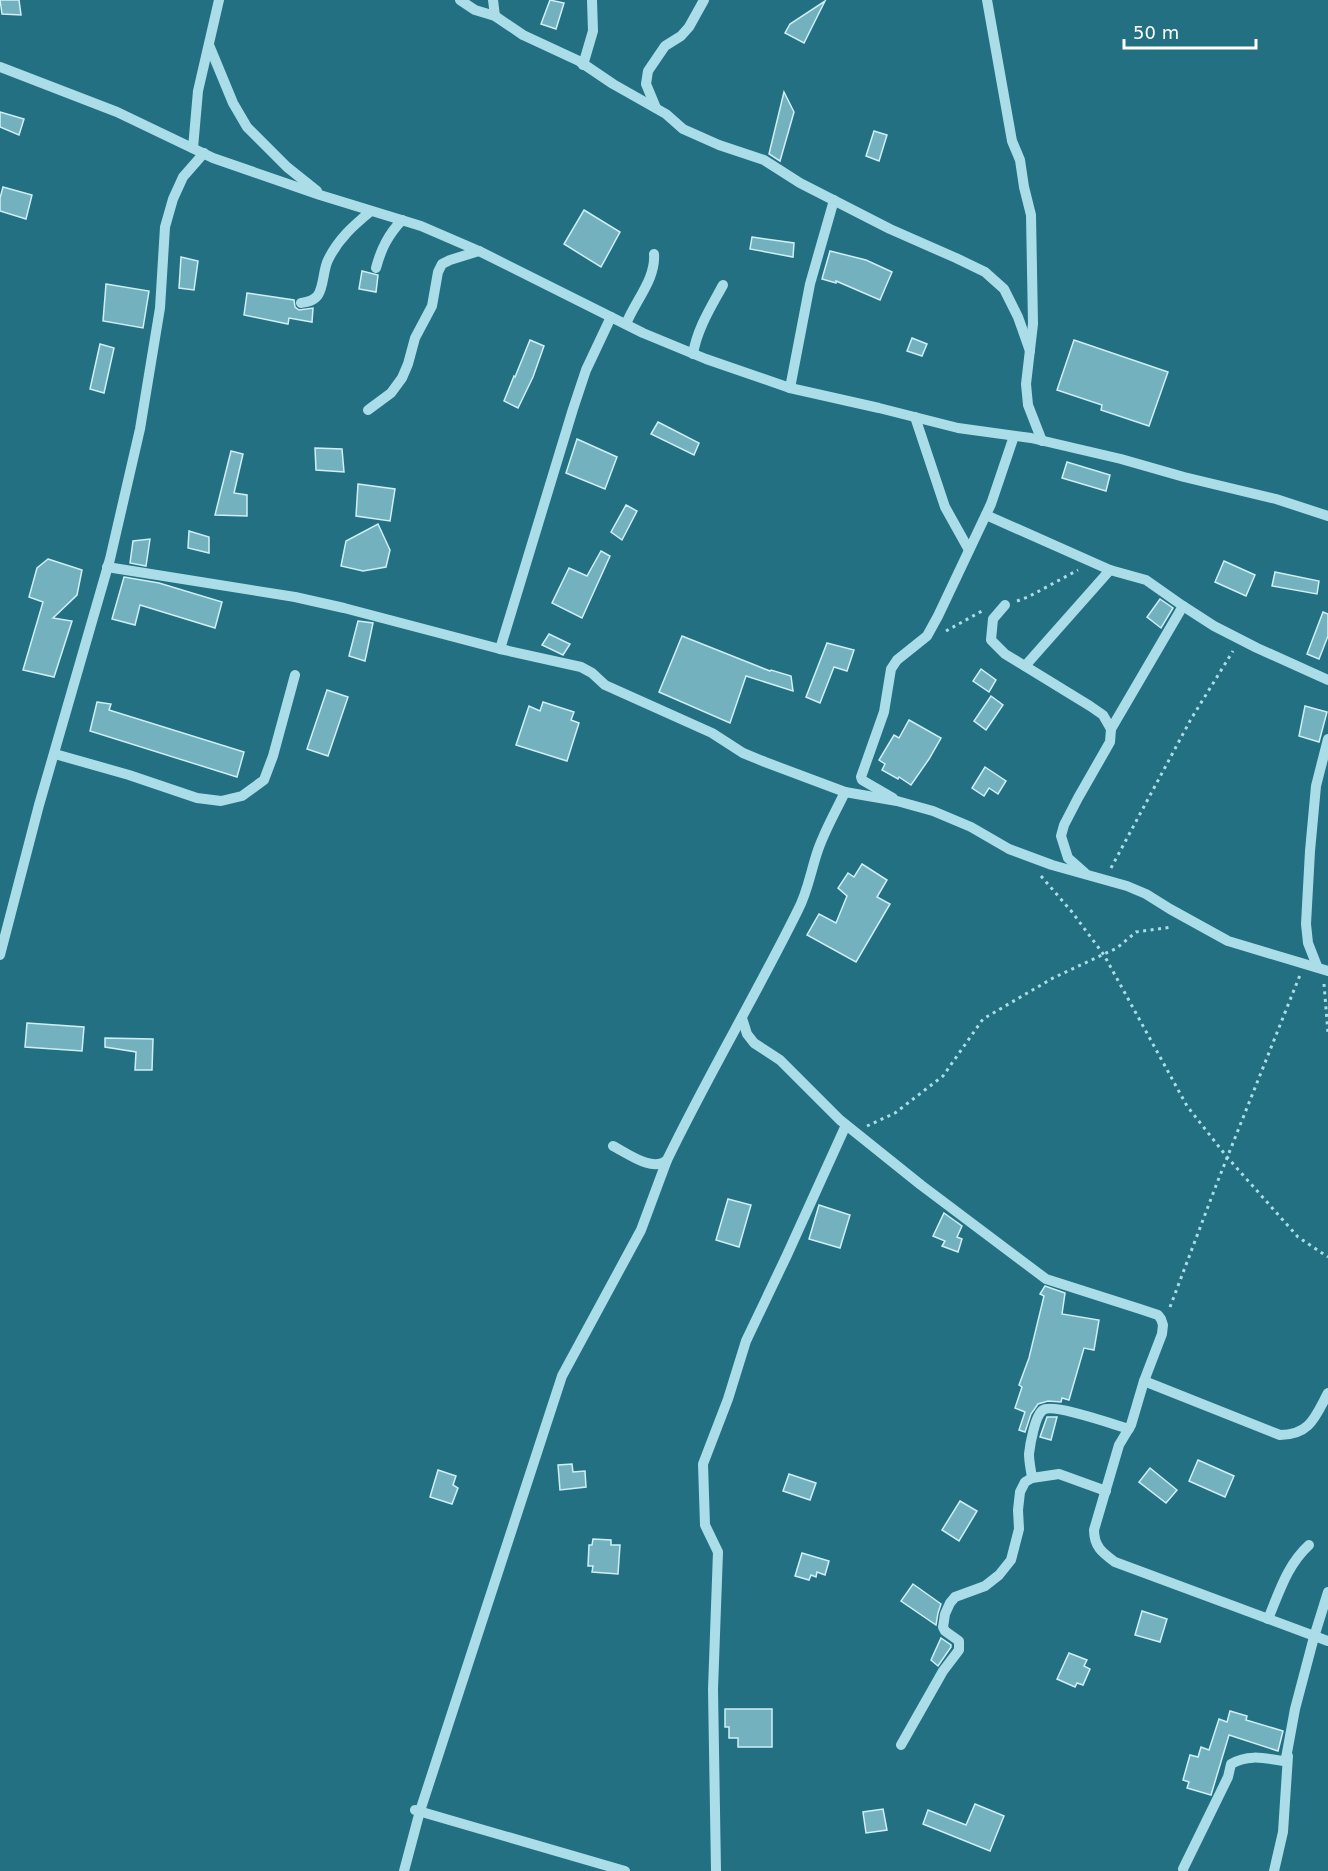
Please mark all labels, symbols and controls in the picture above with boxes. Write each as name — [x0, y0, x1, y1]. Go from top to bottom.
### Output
scale bar — [1124, 12, 1256, 50]
text: 50 m — [1133, 22, 1179, 43]

